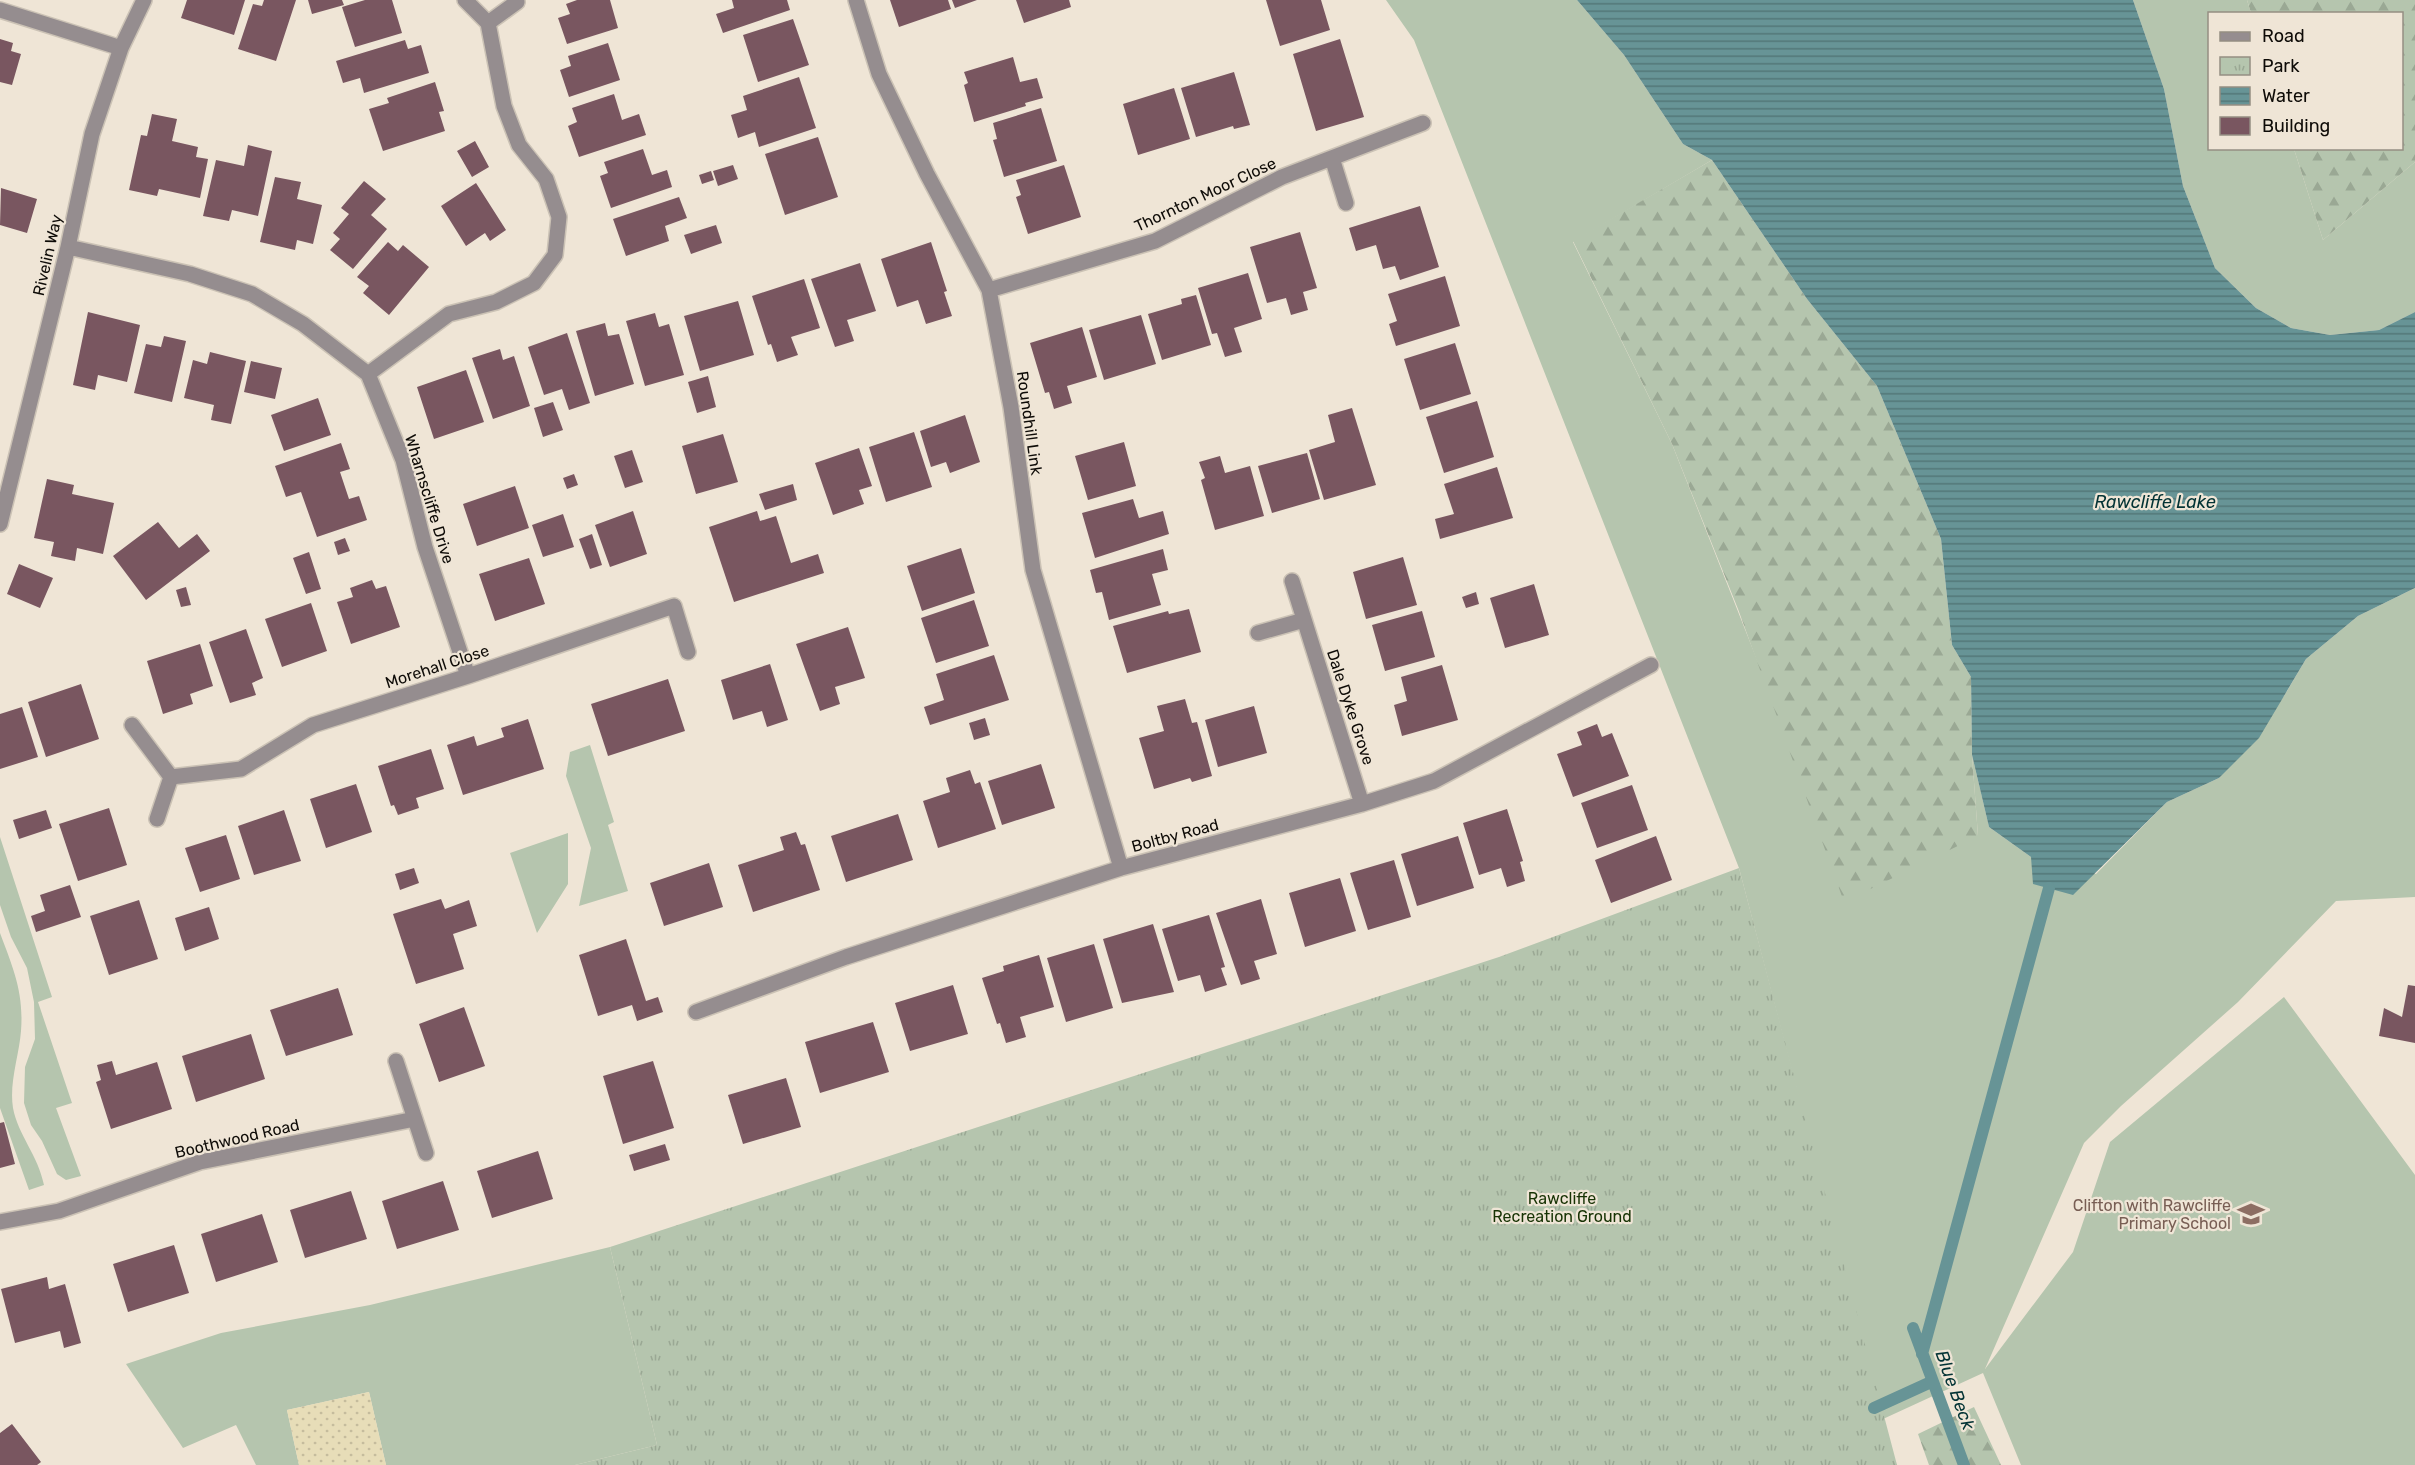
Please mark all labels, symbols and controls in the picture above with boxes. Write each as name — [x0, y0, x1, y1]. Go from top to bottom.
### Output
legend — [2208, 12, 2403, 150]
text: Road — [2262, 25, 2305, 47]
text: Park — [2262, 55, 2300, 77]
text: Water — [2262, 85, 2310, 107]
text: Building — [2262, 115, 2330, 137]
street label: Thornton Moor Close — [1131, 153, 1279, 236]
street label: Rivelin Way — [29, 212, 66, 298]
street label: Roundhill Link — [1013, 370, 1046, 477]
street label: Wharnscliffe Drive — [401, 432, 458, 566]
water label: Rawcliffe Lake — [2094, 491, 2216, 513]
street label: Morehall Close — [383, 641, 491, 692]
street label: Dale Dyke Grove — [1323, 647, 1378, 767]
street label: Boltby Road — [1129, 815, 1221, 856]
street label: Boothwood Road — [173, 1115, 301, 1162]
park label: Rawcliffe Recreation Ground — [1492, 1189, 1632, 1226]
place label: Clifton with Rawcliffe Primary School — [2073, 1196, 2231, 1233]
school or university icon: Clifton with Rawcliffe Primary School — [2236, 1199, 2266, 1229]
water label: Blue Beck — [1930, 1347, 1980, 1434]

